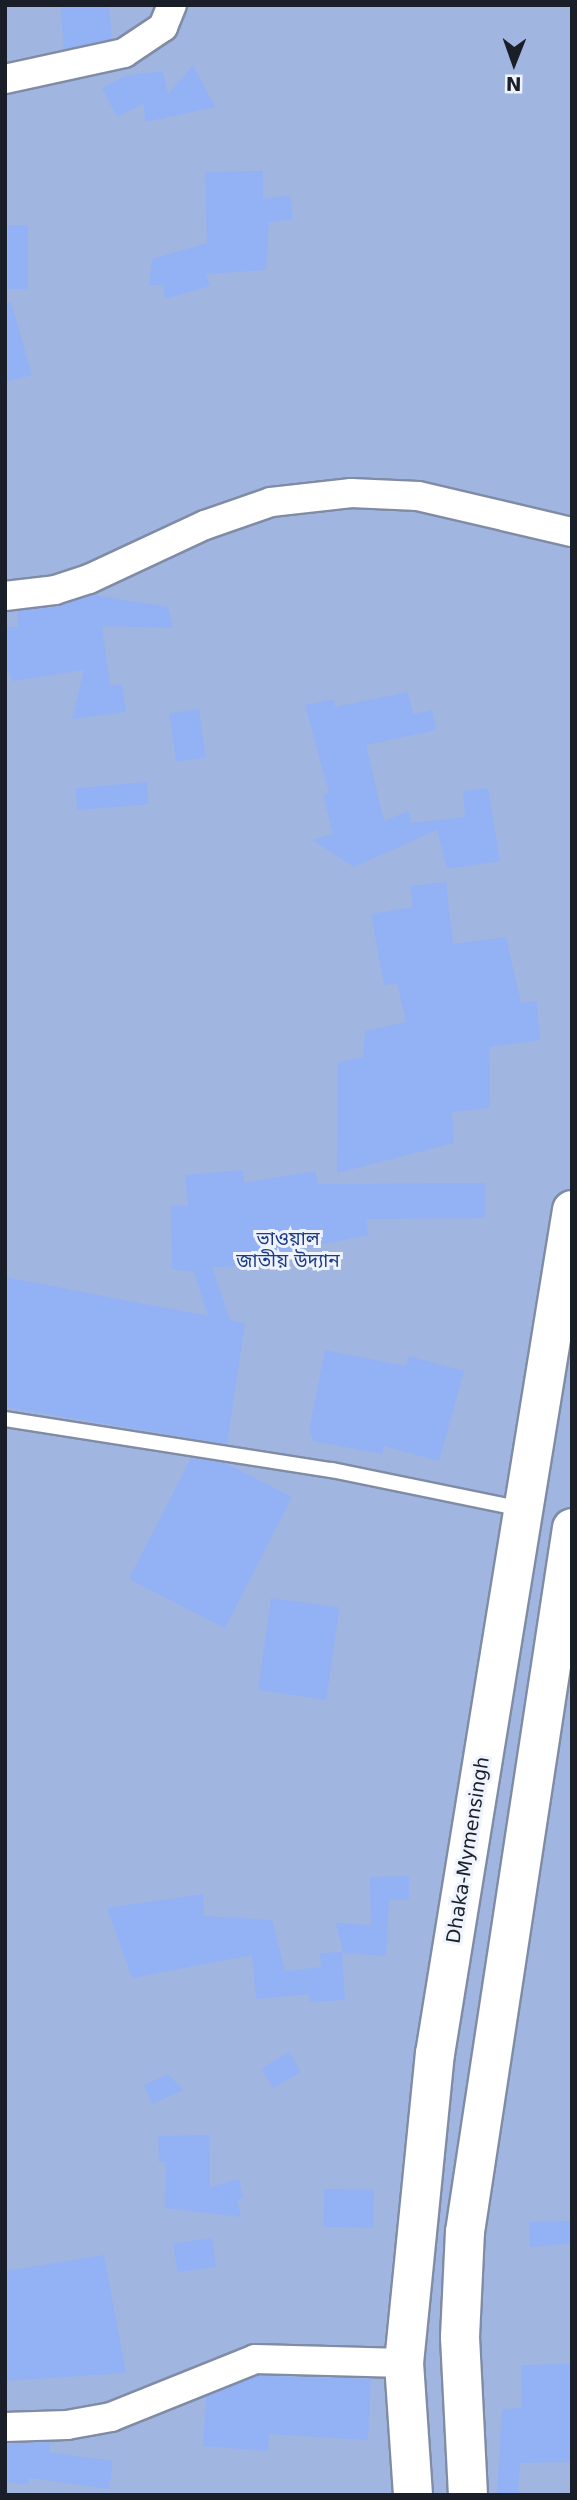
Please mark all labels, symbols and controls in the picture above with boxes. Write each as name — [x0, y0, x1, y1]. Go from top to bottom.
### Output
north arrow — [479, 28, 549, 98]
text: N — [505, 73, 522, 95]
park label: ভাওয়াল জাতীয় উদ্যান — [236, 1228, 340, 1272]
street label: Dhaka-Mymensingh — [442, 1755, 494, 1945]

